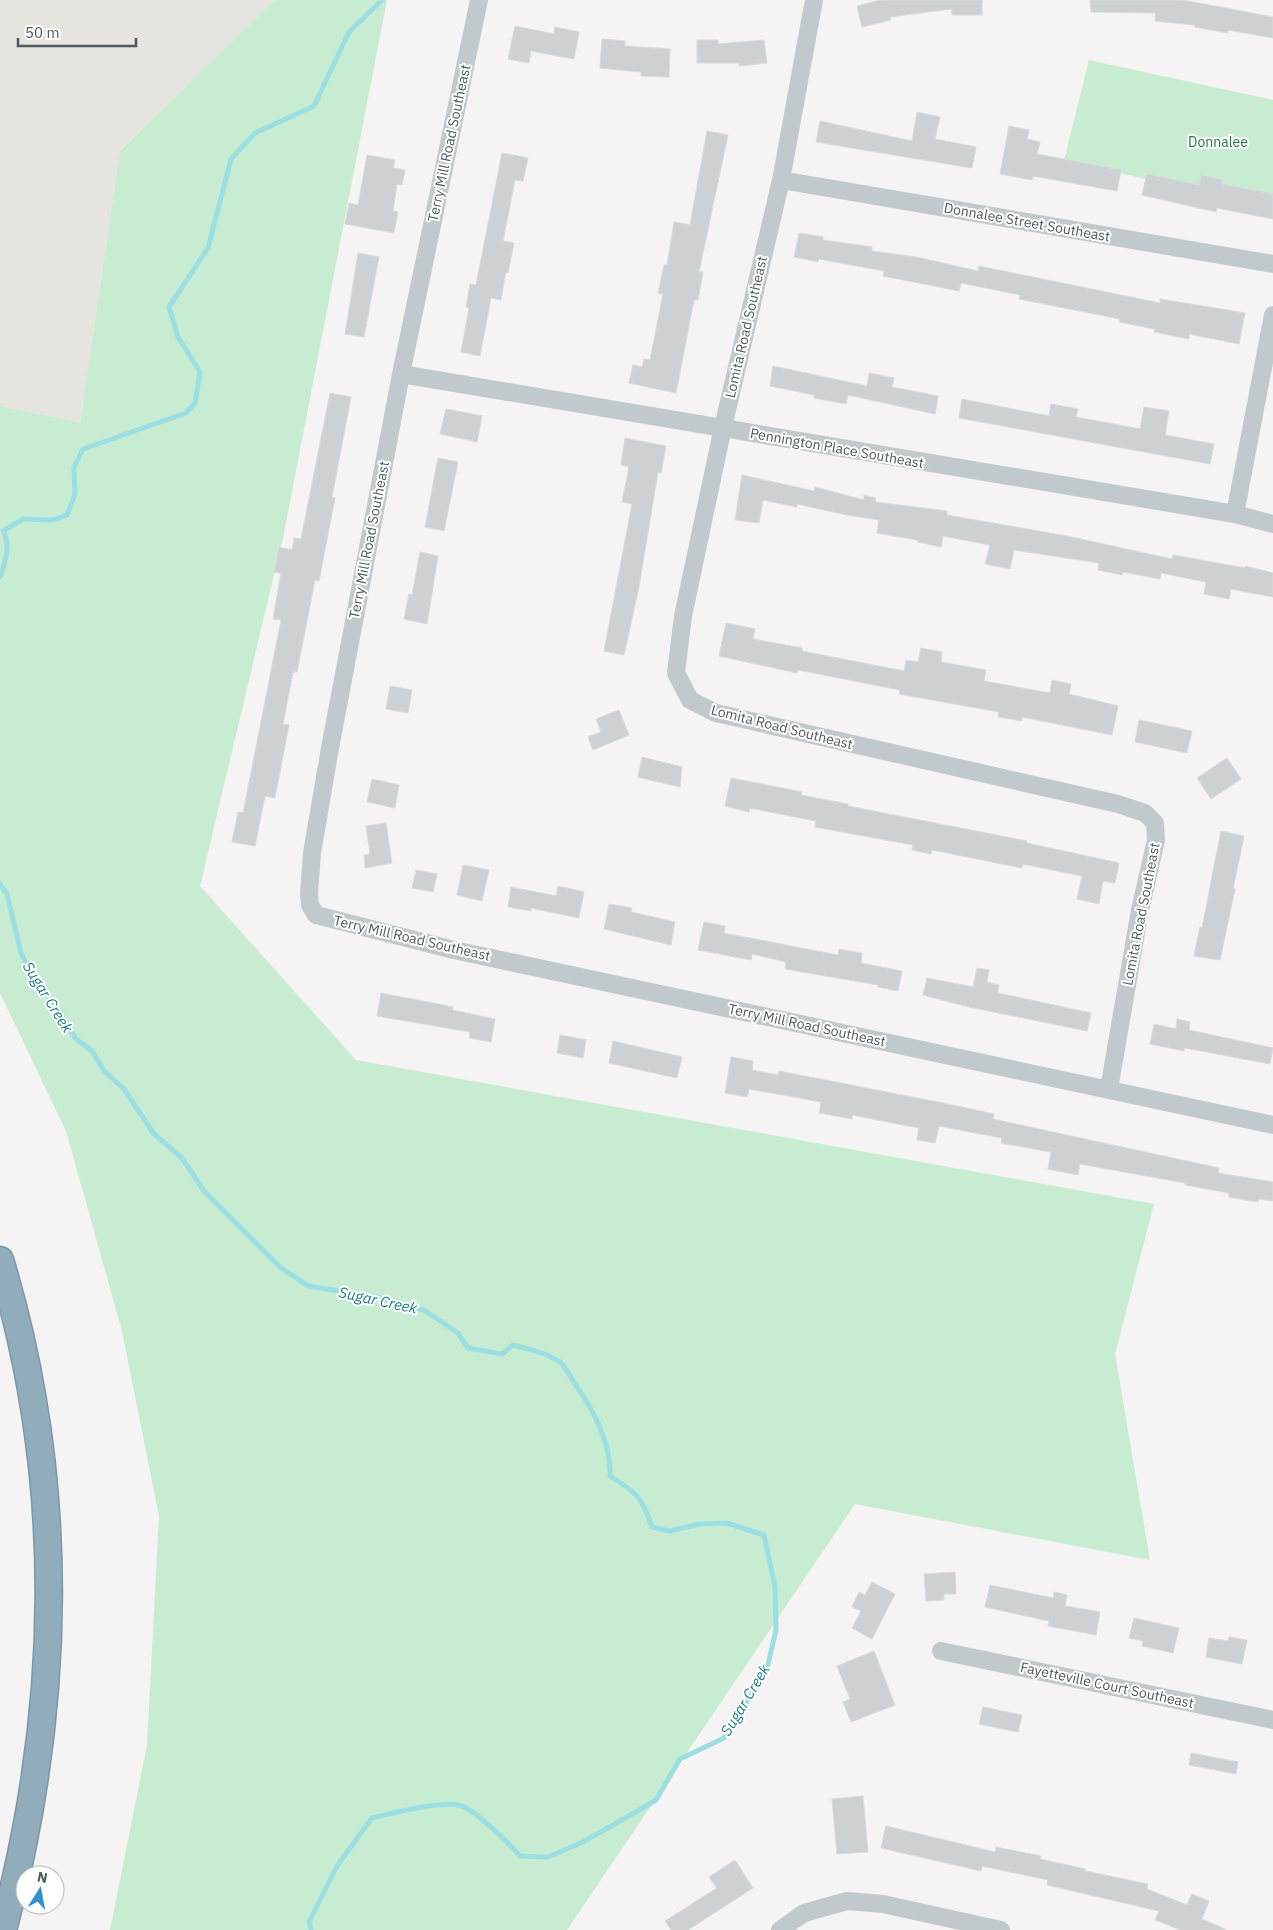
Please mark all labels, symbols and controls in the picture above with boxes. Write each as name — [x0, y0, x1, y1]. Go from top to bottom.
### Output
scale bar — [18, 15, 135, 47]
text: 50 m — [25, 23, 60, 42]
street label: Terry Mill Road Southeast — [424, 63, 474, 223]
park label: Donnalee — [1188, 133, 1248, 151]
street label: Donnalee Street Southeast — [943, 199, 1112, 245]
street label: Lomita Road Southeast — [721, 254, 771, 400]
street label: Pennington Place Southeast — [749, 424, 925, 472]
street label: Terry Mill Road Southeast — [345, 460, 393, 620]
street label: Lomita Road Southeast — [709, 701, 855, 753]
street label: Lomita Road Southeast — [1118, 841, 1164, 987]
street label: Terry Mill Road Southeast — [332, 911, 492, 965]
water label: Sugar Creek — [19, 958, 77, 1036]
street label: Terry Mill Road Southeast — [727, 1000, 887, 1050]
water label: Sugar Creek — [337, 1282, 419, 1318]
street label: Fayetteville Court Southeast — [1019, 1658, 1195, 1712]
water label: Sugar Creek — [716, 1661, 774, 1739]
north arrow — [15, 1865, 65, 1915]
text: N — [36, 1867, 49, 1887]

